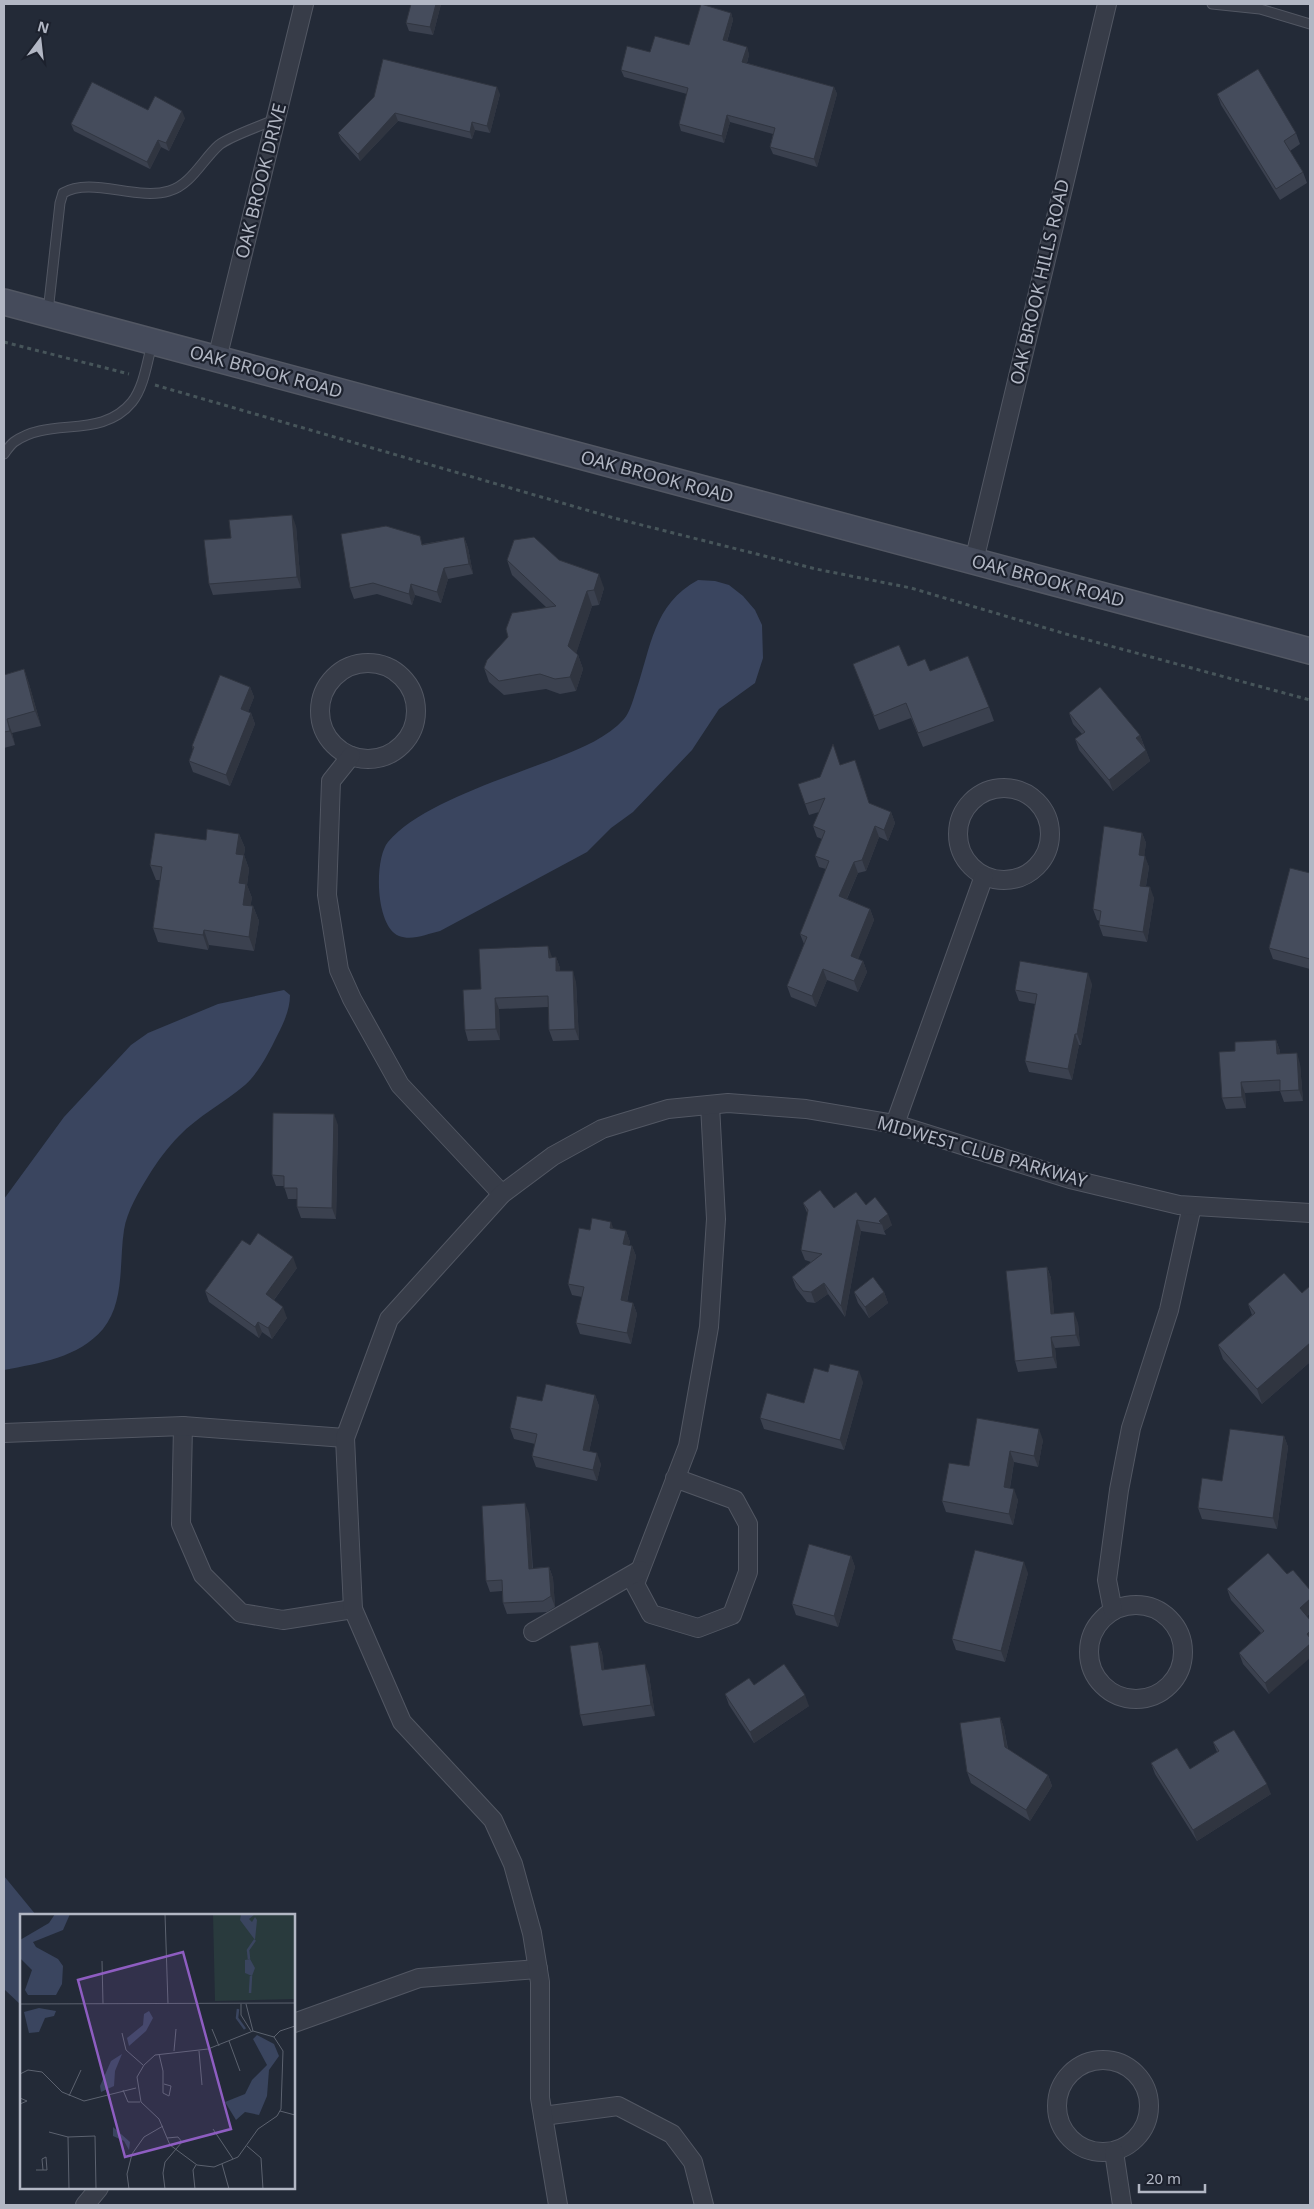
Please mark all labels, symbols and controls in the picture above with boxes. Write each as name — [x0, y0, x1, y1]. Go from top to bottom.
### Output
north arrow — [15, 15, 65, 65]
text: N — [36, 16, 51, 38]
street label: OAK BROOK DRIVE — [229, 101, 291, 261]
street label: OAK BROOK HILLS ROAD — [1004, 177, 1074, 387]
street label: OAK BROOK ROAD — [187, 339, 345, 403]
street label: OAK BROOK ROAD — [578, 444, 736, 508]
street label: OAK BROOK ROAD — [969, 548, 1127, 612]
street label: MIDWEST CLUB PARKWAY — [875, 1110, 1091, 1193]
inset map — [20, 1914, 295, 2189]
scale bar — [1139, 2162, 1205, 2194]
text: 20 m — [1146, 2168, 1181, 2188]

